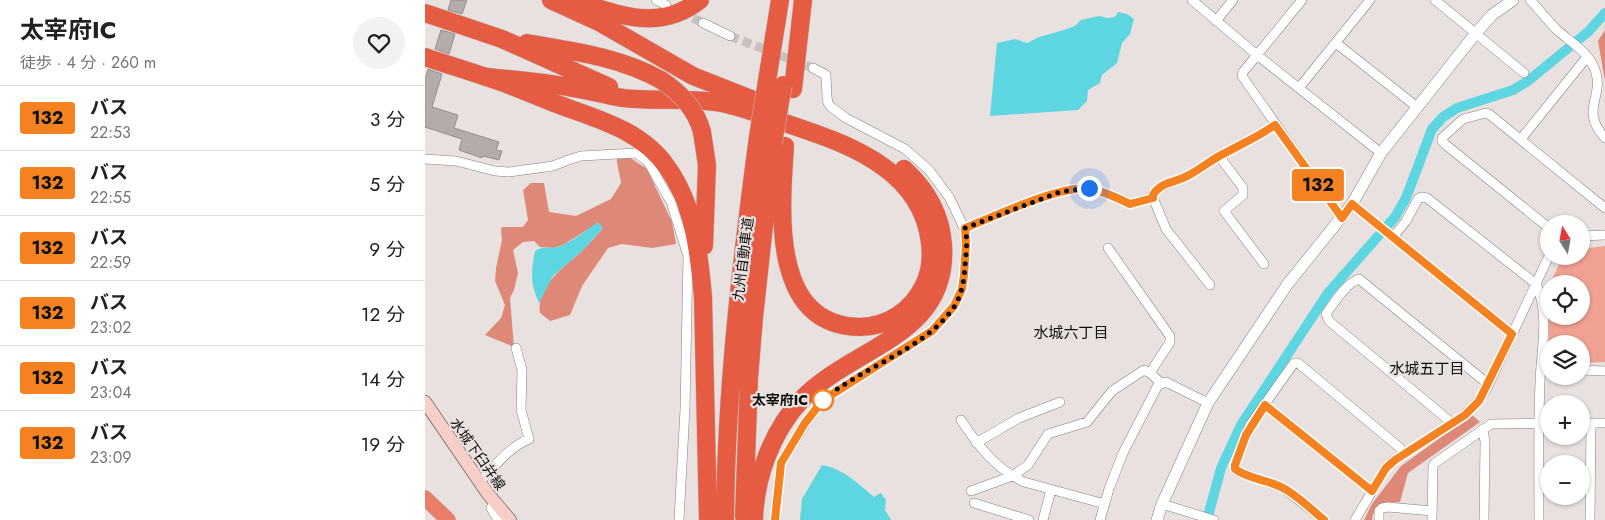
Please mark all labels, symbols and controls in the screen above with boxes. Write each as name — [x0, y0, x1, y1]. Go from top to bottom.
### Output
text: 太宰府IC — [20, 12, 117, 47]
button: heart — [353, 17, 405, 69]
text: 徒歩 · 4 分 · 260 m — [20, 51, 156, 74]
text: バス — [90, 94, 128, 121]
text: 132 — [31, 105, 64, 131]
text: 3 分 — [370, 106, 405, 133]
text: 22:53 — [90, 121, 131, 144]
text: バス — [90, 159, 128, 186]
line badge: 132 — [1289, 169, 1347, 201]
text: 132 — [31, 170, 64, 196]
text: 5 分 — [370, 171, 405, 198]
text: 132 — [1302, 172, 1334, 198]
your location — [1077, 176, 1102, 201]
text: 22:55 — [90, 186, 131, 209]
north arrow — [1540, 215, 1590, 265]
map controls — [1540, 215, 1590, 505]
street label: 九州自動車道 — [728, 216, 758, 302]
text: バス — [90, 224, 128, 251]
text: 132 — [31, 235, 64, 261]
text: 9 分 — [369, 236, 405, 263]
text: 22:59 — [90, 251, 131, 274]
button: locate — [1540, 275, 1590, 325]
text: バス — [90, 289, 128, 316]
text: 132 — [31, 300, 64, 326]
text: 12 分 — [361, 301, 405, 328]
text: 23:02 — [90, 316, 131, 339]
district label: 水城六丁目 — [1033, 322, 1109, 344]
button: layers — [1540, 335, 1590, 385]
text: バス — [90, 354, 128, 381]
district label: 水城五丁目 — [1389, 358, 1465, 380]
text: 132 — [31, 365, 64, 391]
text: 14 分 — [361, 366, 405, 393]
text: 23:04 — [90, 381, 132, 404]
marker: 太宰府IC — [812, 389, 834, 411]
place label: 太宰府IC — [752, 390, 808, 410]
button: + — [1540, 395, 1590, 445]
street label: 水城下臼井線 — [446, 414, 510, 494]
text: バス — [90, 419, 128, 446]
text: 132 — [31, 430, 64, 456]
text: 19 分 — [361, 431, 405, 458]
text: 23:09 — [90, 446, 131, 469]
button: − — [1540, 455, 1590, 505]

